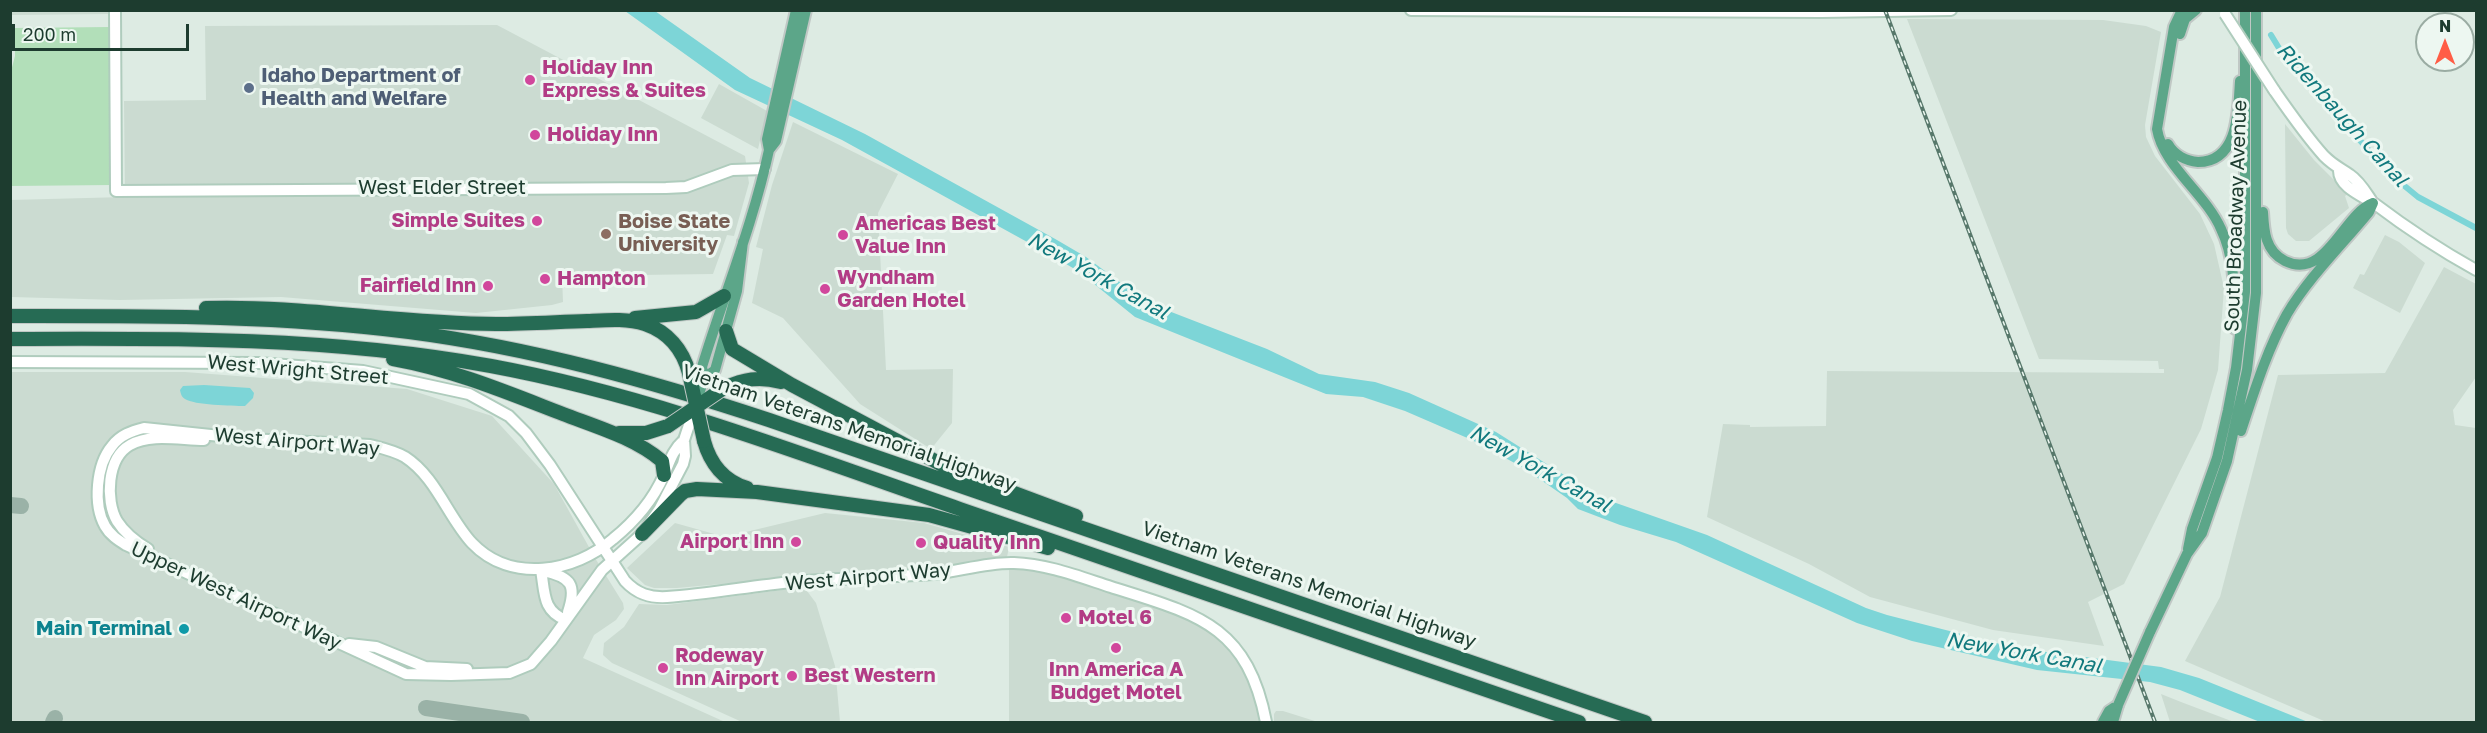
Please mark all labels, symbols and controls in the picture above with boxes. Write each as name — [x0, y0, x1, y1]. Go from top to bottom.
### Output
scale bar — [15, 12, 192, 50]
north arrow — [2415, 12, 2475, 72]
text: N — [2439, 16, 2451, 36]
text: 200 m — [23, 23, 76, 45]
water label: Ridenbaugh Canal — [2271, 38, 2413, 192]
place label: Holiday Inn Express & Suites — [542, 56, 706, 103]
place label: Idaho Department of Health and Welfare — [261, 64, 461, 111]
marker: Holiday Inn Express & Suites — [523, 73, 537, 87]
marker: Idaho Department of Health and Welfare — [242, 81, 256, 95]
street label: South Broadway Avenue — [2220, 100, 2252, 332]
place label: Holiday Inn — [547, 123, 658, 147]
marker: Holiday Inn — [528, 128, 542, 142]
street label: West Elder Street — [358, 176, 526, 200]
place label: Simple Suites — [391, 209, 525, 233]
place label: Boise State University — [618, 210, 730, 257]
place label: Americas Best Value Inn — [855, 212, 996, 259]
marker: Simple Suites — [530, 214, 544, 228]
marker: Boise State University — [599, 227, 613, 241]
water label: New York Canal — [1023, 227, 1173, 325]
marker: Americas Best Value Inn — [836, 228, 850, 242]
place label: Wyndham Garden Hotel — [837, 266, 966, 313]
place label: Hampton — [557, 267, 646, 291]
marker: Hampton — [538, 272, 552, 286]
place label: Fairfield Inn — [360, 274, 476, 298]
marker: Fairfield Inn — [481, 279, 495, 293]
marker: Wyndham Garden Hotel — [818, 282, 832, 296]
street label: West Wright Street — [206, 350, 390, 390]
street label: Vietnam Veterans Memorial Highway — [679, 359, 1019, 497]
water label: New York Canal — [1465, 420, 1615, 518]
street label: West Airport Way — [213, 423, 381, 461]
street label: Vietnam Veterans Memorial Highway — [1139, 516, 1479, 654]
place label: Airport Inn — [680, 530, 784, 554]
place label: Quality Inn — [933, 531, 1040, 555]
marker: Airport Inn — [789, 535, 803, 549]
marker: Quality Inn — [914, 536, 928, 550]
street label: Upper West Airport Way — [127, 537, 345, 655]
street label: West Airport Way — [784, 558, 952, 596]
place label: Motel 6 — [1078, 606, 1152, 630]
marker: Motel 6 — [1059, 611, 1073, 625]
place label: Main Terminal — [36, 617, 172, 641]
marker: Main Terminal — [177, 622, 191, 636]
water label: New York Canal — [1944, 627, 2104, 679]
marker: Inn America A Budget Motel — [1109, 641, 1123, 655]
place label: Rodeway Inn Airport — [675, 644, 779, 691]
place label: Inn America A Budget Motel — [1048, 658, 1184, 705]
marker: Rodeway Inn Airport — [656, 661, 670, 675]
place label: Best Western — [804, 664, 936, 688]
marker: Best Western — [785, 669, 799, 683]

